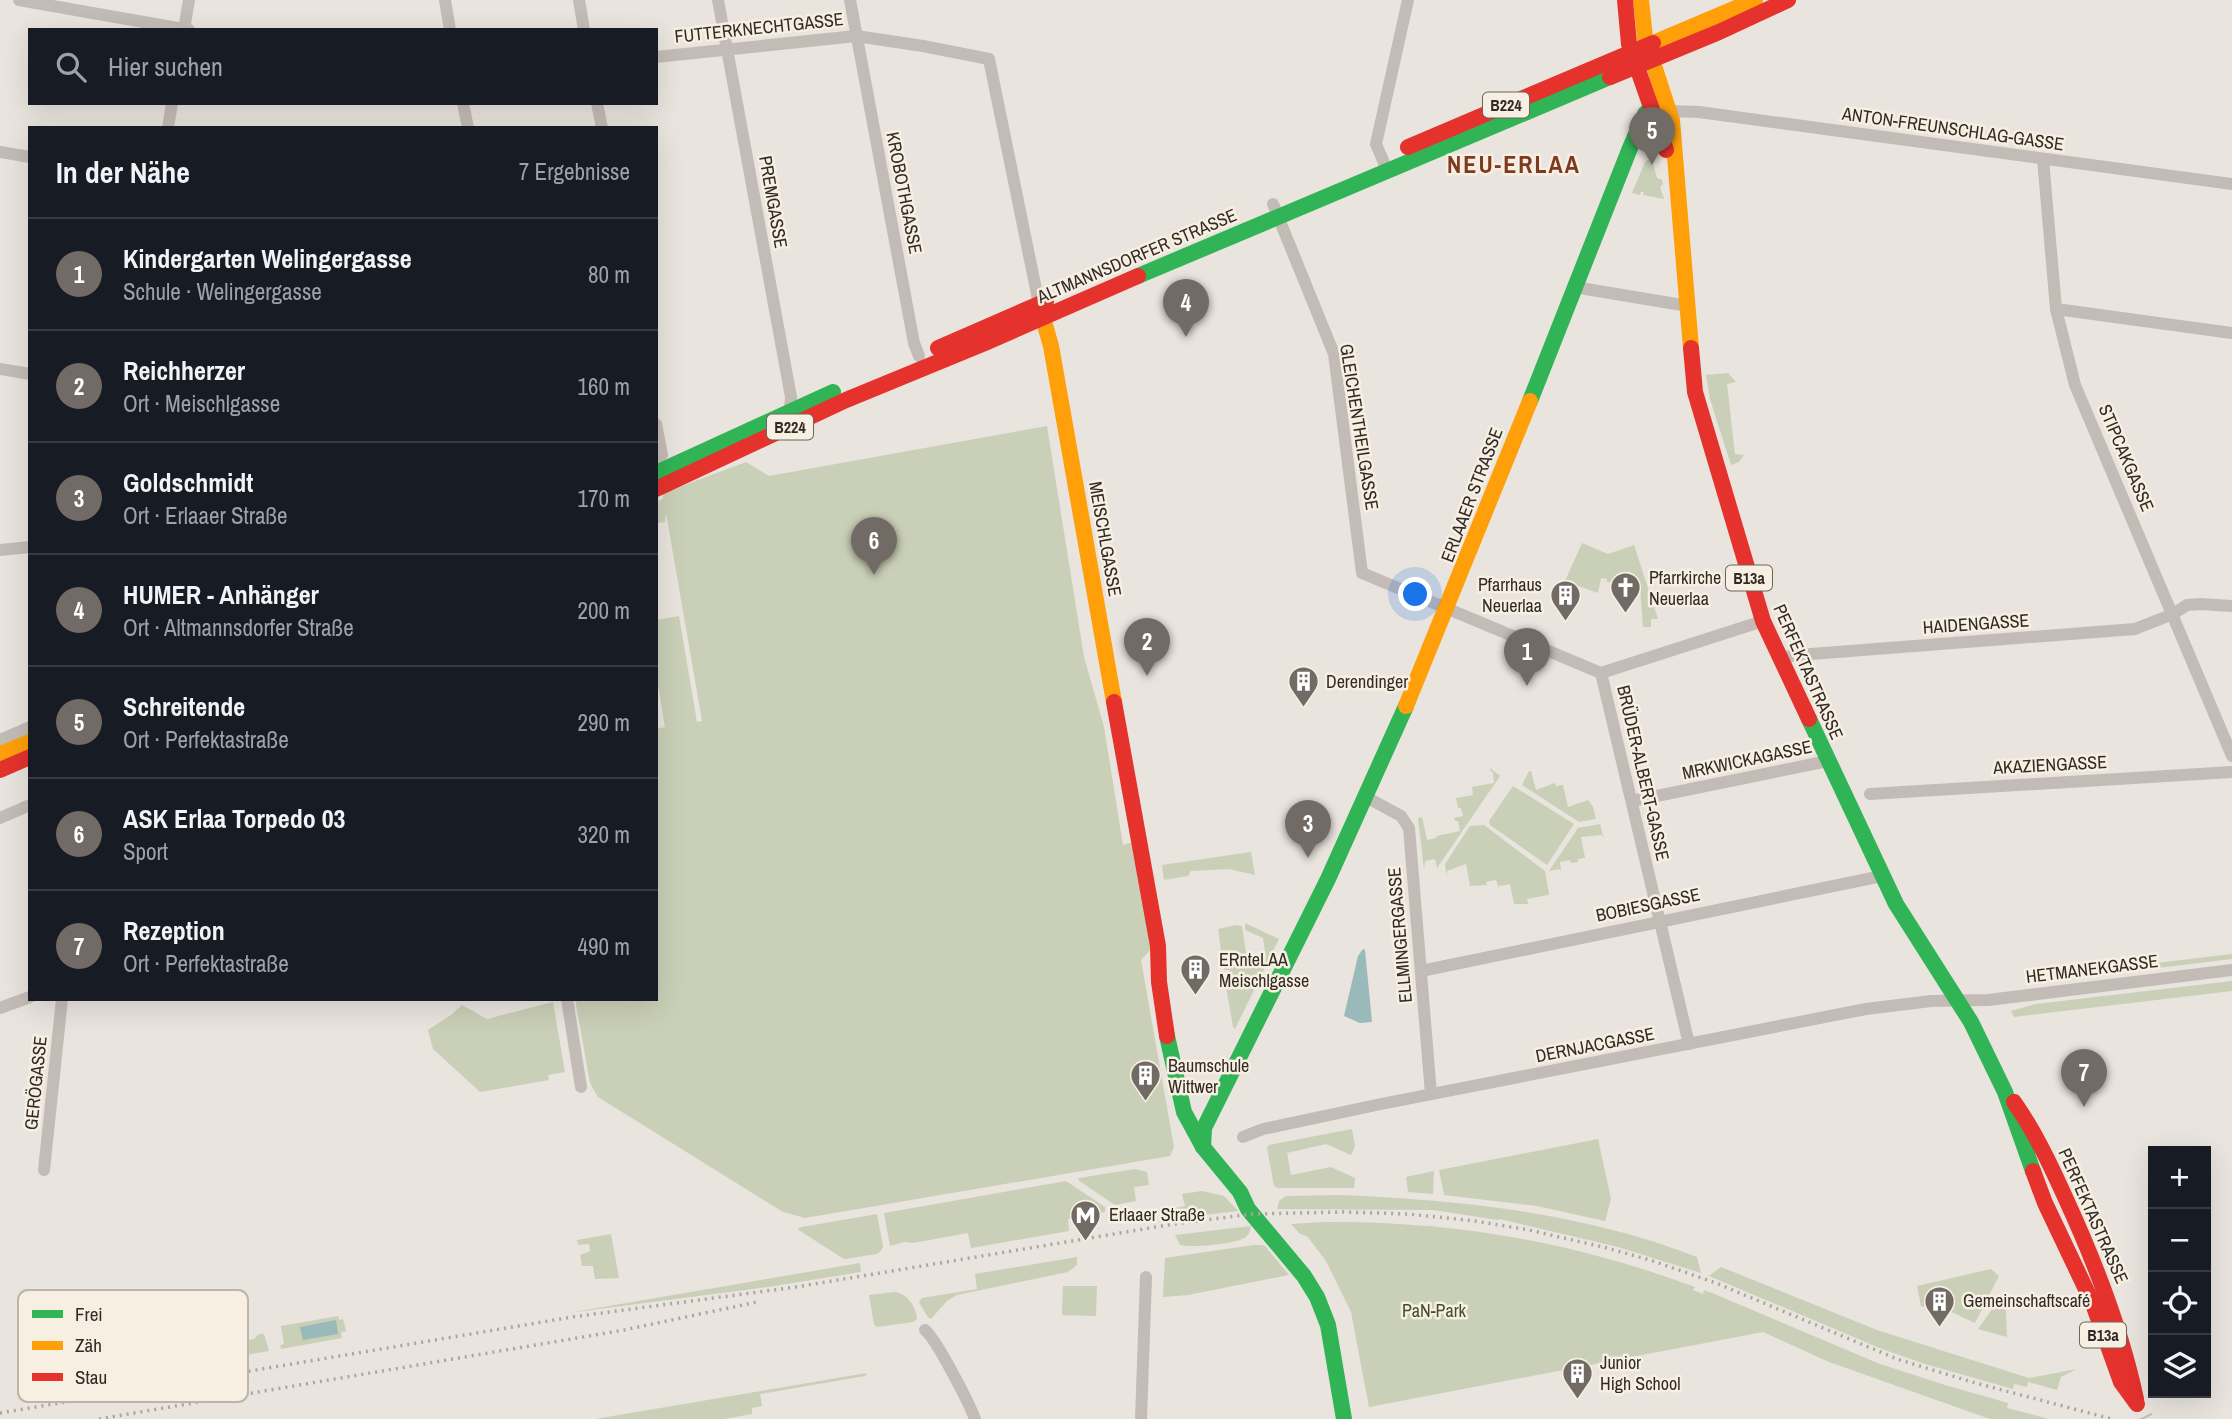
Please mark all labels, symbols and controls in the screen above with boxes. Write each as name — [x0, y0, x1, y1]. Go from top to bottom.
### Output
street label: FUTTERKNECHTGASSE — [673, 6, 845, 49]
search box — [28, 28, 658, 105]
icon: search — [52, 48, 90, 86]
text: Hier suchen — [108, 49, 223, 84]
road number: B224 — [1483, 92, 1529, 118]
street label: ANTON-FREUNSCHLAG-GASSE — [1840, 100, 2066, 156]
pin: 5 — [1629, 107, 1675, 165]
street label: KROBOTHGASSE — [880, 130, 929, 256]
district label: NEU-ERLAA — [1447, 148, 1581, 180]
text: In der Nähe — [56, 152, 190, 192]
street label: PREMGASSE — [753, 154, 794, 250]
text: 7 Ergebnisse — [519, 156, 630, 187]
street label: ALTMANNSDORFER STRASSE — [1032, 202, 1240, 309]
text: Kindergarten Welingergasse — [123, 241, 412, 276]
text: 1 — [74, 259, 84, 290]
text: 80 m — [588, 259, 630, 290]
text: Schule · Welingergasse — [123, 276, 322, 307]
pin: 4 — [1163, 279, 1209, 337]
street label: GLEICHENTHEILGASSE — [1334, 342, 1385, 512]
text: Reichherzer — [123, 353, 245, 388]
text: 2 — [74, 371, 84, 402]
text: 160 m — [578, 371, 630, 402]
text: Ort · Meischlgasse — [123, 388, 280, 419]
street label: STIPCAKGASSE — [2093, 400, 2160, 515]
road number: B224 — [767, 414, 813, 440]
street label: ERLAAER STRASSE — [1434, 424, 1509, 566]
text: Goldschmidt — [123, 465, 253, 500]
street label: MEISCHLGASSE — [1083, 479, 1128, 598]
text: 3 — [74, 483, 84, 514]
text: 170 m — [578, 483, 630, 514]
text: Ort · Erlaaer Straße — [123, 500, 288, 531]
pin: 6 — [851, 517, 897, 575]
place label: Pfarrkirche Neuerlaa — [1649, 565, 1721, 611]
road number: B13a — [1726, 566, 1772, 590]
church icon: Pfarrkirche Neuerlaa — [1609, 571, 1643, 615]
place label: Pfarrhaus Neuerlaa — [1478, 572, 1542, 618]
text: HUMER - Anhänger — [123, 577, 319, 612]
your location — [1398, 577, 1432, 611]
building icon: Pfarrhaus Neuerlaa — [1548, 578, 1582, 622]
text: 4 — [74, 595, 84, 626]
text: 200 m — [578, 595, 630, 626]
street label: PERFEKTASTRASSE — [1767, 600, 1850, 743]
street label: HAIDENGASSE — [1922, 607, 2030, 640]
text: Ort · Altmannsdorfer Straße — [123, 612, 354, 643]
pin: 2 — [1124, 618, 1170, 676]
pin: 1 — [1504, 628, 1550, 686]
building icon: Derendinger — [1286, 665, 1320, 709]
place label: Derendinger — [1326, 669, 1408, 694]
street label: BRÜDER-ALBERT-GASSE — [1611, 683, 1676, 863]
text: Schreitende — [123, 689, 245, 724]
text: 5 — [74, 707, 84, 738]
text: 290 m — [578, 707, 630, 738]
text: Ort · Perfektastraße — [123, 724, 289, 755]
street label: MRKWICKAGASSE — [1680, 734, 1814, 785]
street label: AKAZIENGASSE — [1991, 749, 2108, 780]
pin: 3 — [1285, 800, 1331, 858]
text: ASK Erlaa Torpedo 03 — [123, 801, 345, 836]
text: 6 — [74, 819, 84, 850]
text: 320 m — [578, 819, 630, 850]
text: Sport — [123, 836, 168, 867]
street label: ELLMINGERGASSE — [1381, 866, 1418, 1004]
street label: BOBIESGASSE — [1594, 881, 1702, 928]
text: Rezeption — [123, 913, 225, 948]
text: 7 — [74, 931, 84, 962]
text: 490 m — [578, 931, 630, 962]
place label: ERnteLAA Meischlgasse — [1219, 947, 1309, 993]
text: Ort · Perfektastraße — [123, 948, 289, 979]
street label: HETMANEKGASSE — [2024, 948, 2159, 989]
building icon: ERnteLAA Meischlgasse — [1179, 953, 1213, 997]
street label: DERNJACGASSE — [1533, 1021, 1656, 1068]
street label: GERÖGASSE — [18, 1035, 53, 1131]
pin: 7 — [2061, 1049, 2107, 1107]
place label: Baumschule Wittwer — [1168, 1053, 1249, 1099]
building icon: Baumschule Wittwer — [1128, 1059, 1162, 1103]
street label: PERFEKTASTRASSE — [2052, 1144, 2135, 1287]
map controls — [2148, 1146, 2211, 1398]
button: + — [2148, 1146, 2211, 1209]
metro station icon: Erlaaer Straße — [1069, 1198, 1103, 1242]
place label: Erlaaer Straße — [1109, 1202, 1205, 1227]
button: − — [2148, 1209, 2211, 1272]
button: locate — [2148, 1272, 2211, 1335]
building icon: Gemeinschaftscafé — [1923, 1284, 1957, 1328]
place label: Gemeinschaftscafé — [1963, 1288, 2090, 1313]
legend — [18, 1290, 248, 1402]
park label: PaN-Park — [1402, 1298, 1467, 1323]
text: Frei — [75, 1301, 103, 1327]
road number: B13a — [2080, 1322, 2126, 1348]
text: Zäh — [75, 1332, 102, 1358]
button: layers — [2148, 1335, 2211, 1398]
place label: Junior High School — [1600, 1350, 1680, 1396]
building icon: Junior High School — [1560, 1356, 1594, 1400]
text: Stau — [75, 1364, 107, 1390]

